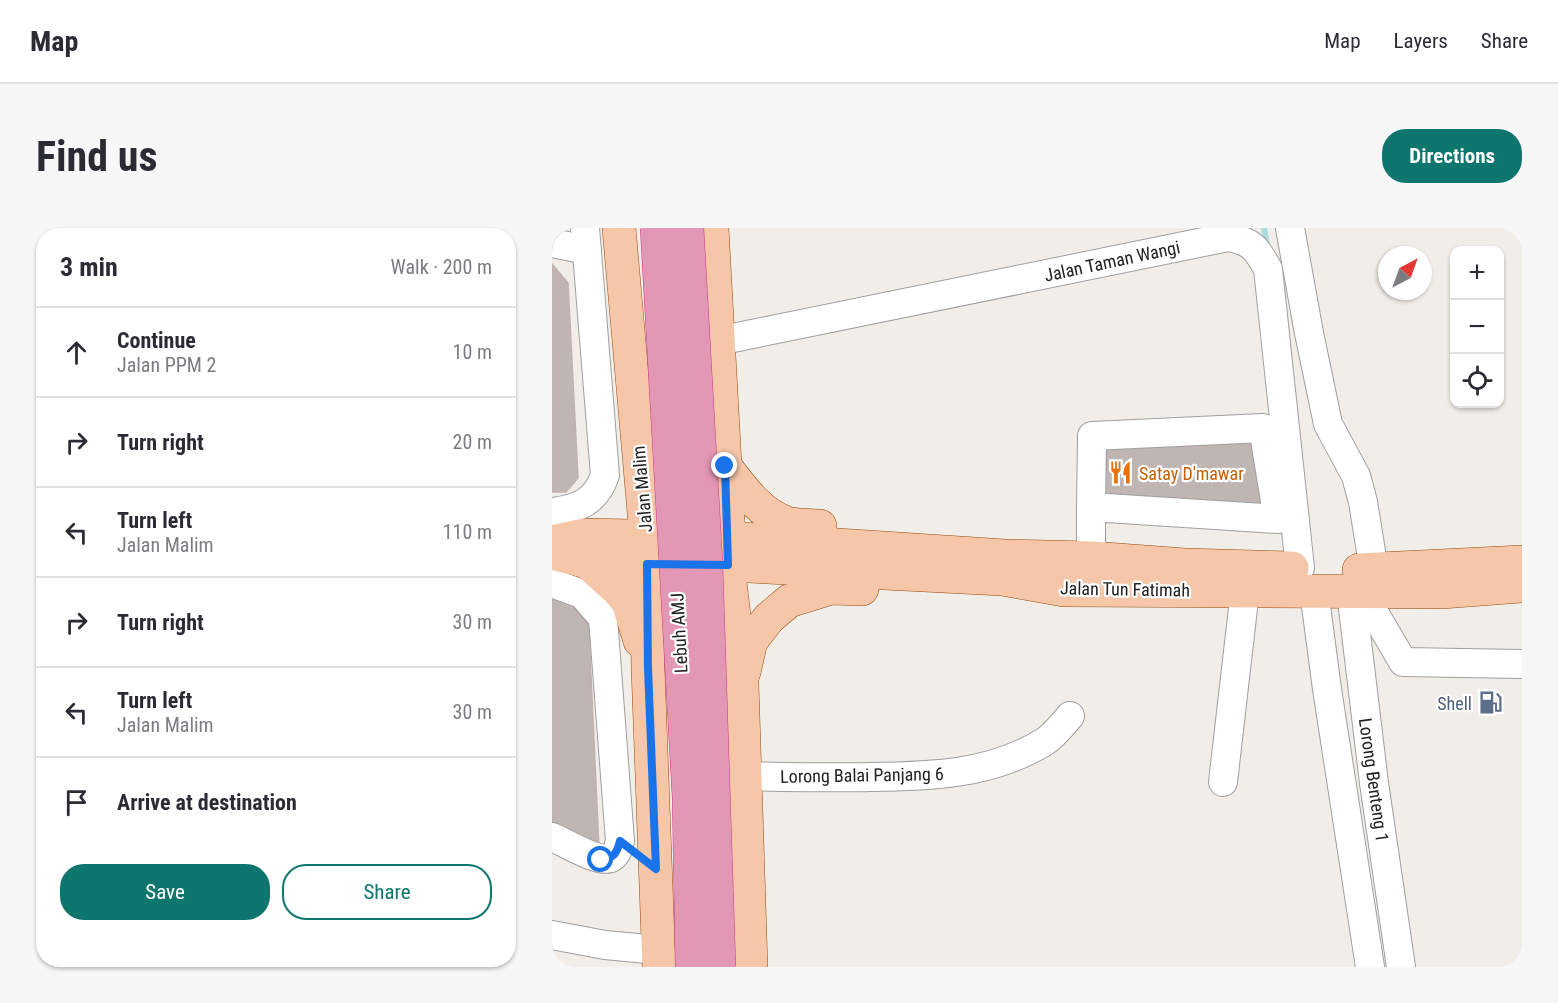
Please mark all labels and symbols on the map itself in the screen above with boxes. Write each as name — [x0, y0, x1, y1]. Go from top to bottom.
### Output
street label: Jalan Taman Wangi — [1042, 236, 1182, 286]
north arrow — [1378, 246, 1432, 300]
street label: Jalan Malim — [628, 445, 656, 533]
route end — [711, 452, 737, 478]
restaurant icon: Satay D'mawar — [1108, 460, 1134, 486]
place label: Satay D'mawar — [1139, 463, 1244, 484]
street label: Jalan Tun Fatimah — [1060, 577, 1190, 601]
street label: Lebuh AMJ — [666, 592, 692, 674]
fuel station icon: Shell — [1477, 690, 1503, 716]
place label: Shell — [1437, 693, 1472, 714]
street label: Lorong Benteng 1 — [1355, 717, 1393, 843]
street label: Lorong Balai Panjang 6 — [780, 763, 944, 787]
route start — [587, 846, 613, 872]

